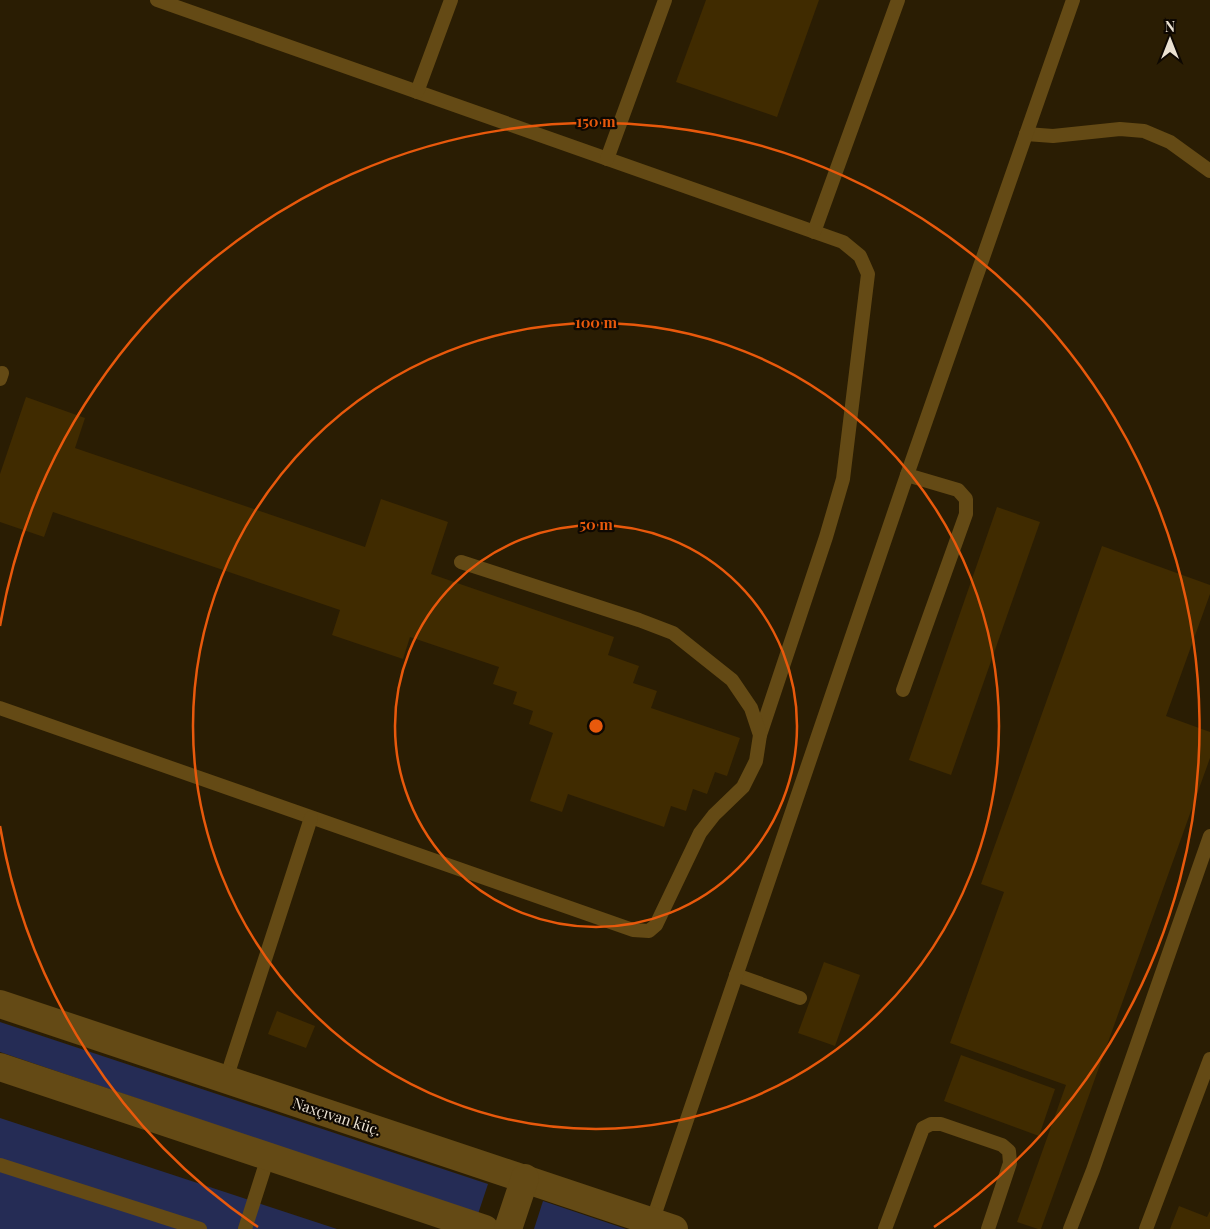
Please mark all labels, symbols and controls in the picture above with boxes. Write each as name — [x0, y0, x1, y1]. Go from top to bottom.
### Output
north arrow — [1145, 15, 1195, 65]
text: N — [1165, 17, 1175, 36]
text: 150 m — [576, 111, 616, 131]
text: 100 m — [575, 312, 618, 332]
text: 50 m — [579, 514, 613, 534]
centre of rings — [587, 717, 605, 735]
street label: Naxçıvan küç. — [290, 1092, 384, 1140]

